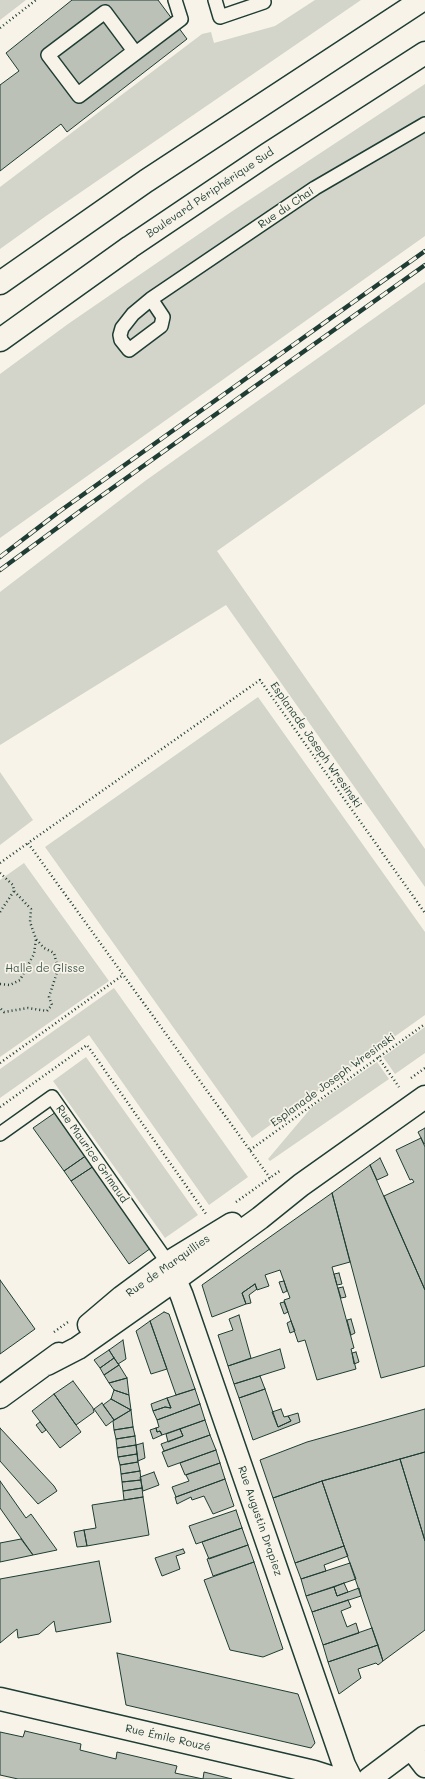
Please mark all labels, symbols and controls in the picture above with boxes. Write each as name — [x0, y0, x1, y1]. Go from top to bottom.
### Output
street label: Boulevard Périphérique Sud — [144, 145, 276, 241]
street label: Rue du Chai — [256, 185, 316, 231]
street label: Esplanade Joseph Wresinski — [267, 679, 365, 811]
park label: Halle de Glisse — [5, 962, 85, 976]
street label: Esplanade Joseph Wresinski — [268, 1030, 398, 1130]
street label: Rue Maurice Grimaud — [53, 1103, 131, 1205]
street label: Rue de Marquillies — [124, 1232, 212, 1300]
street label: Rue Augustin Drapiez — [235, 1464, 285, 1578]
street label: Rue Émile Rouzé — [124, 1722, 212, 1754]

